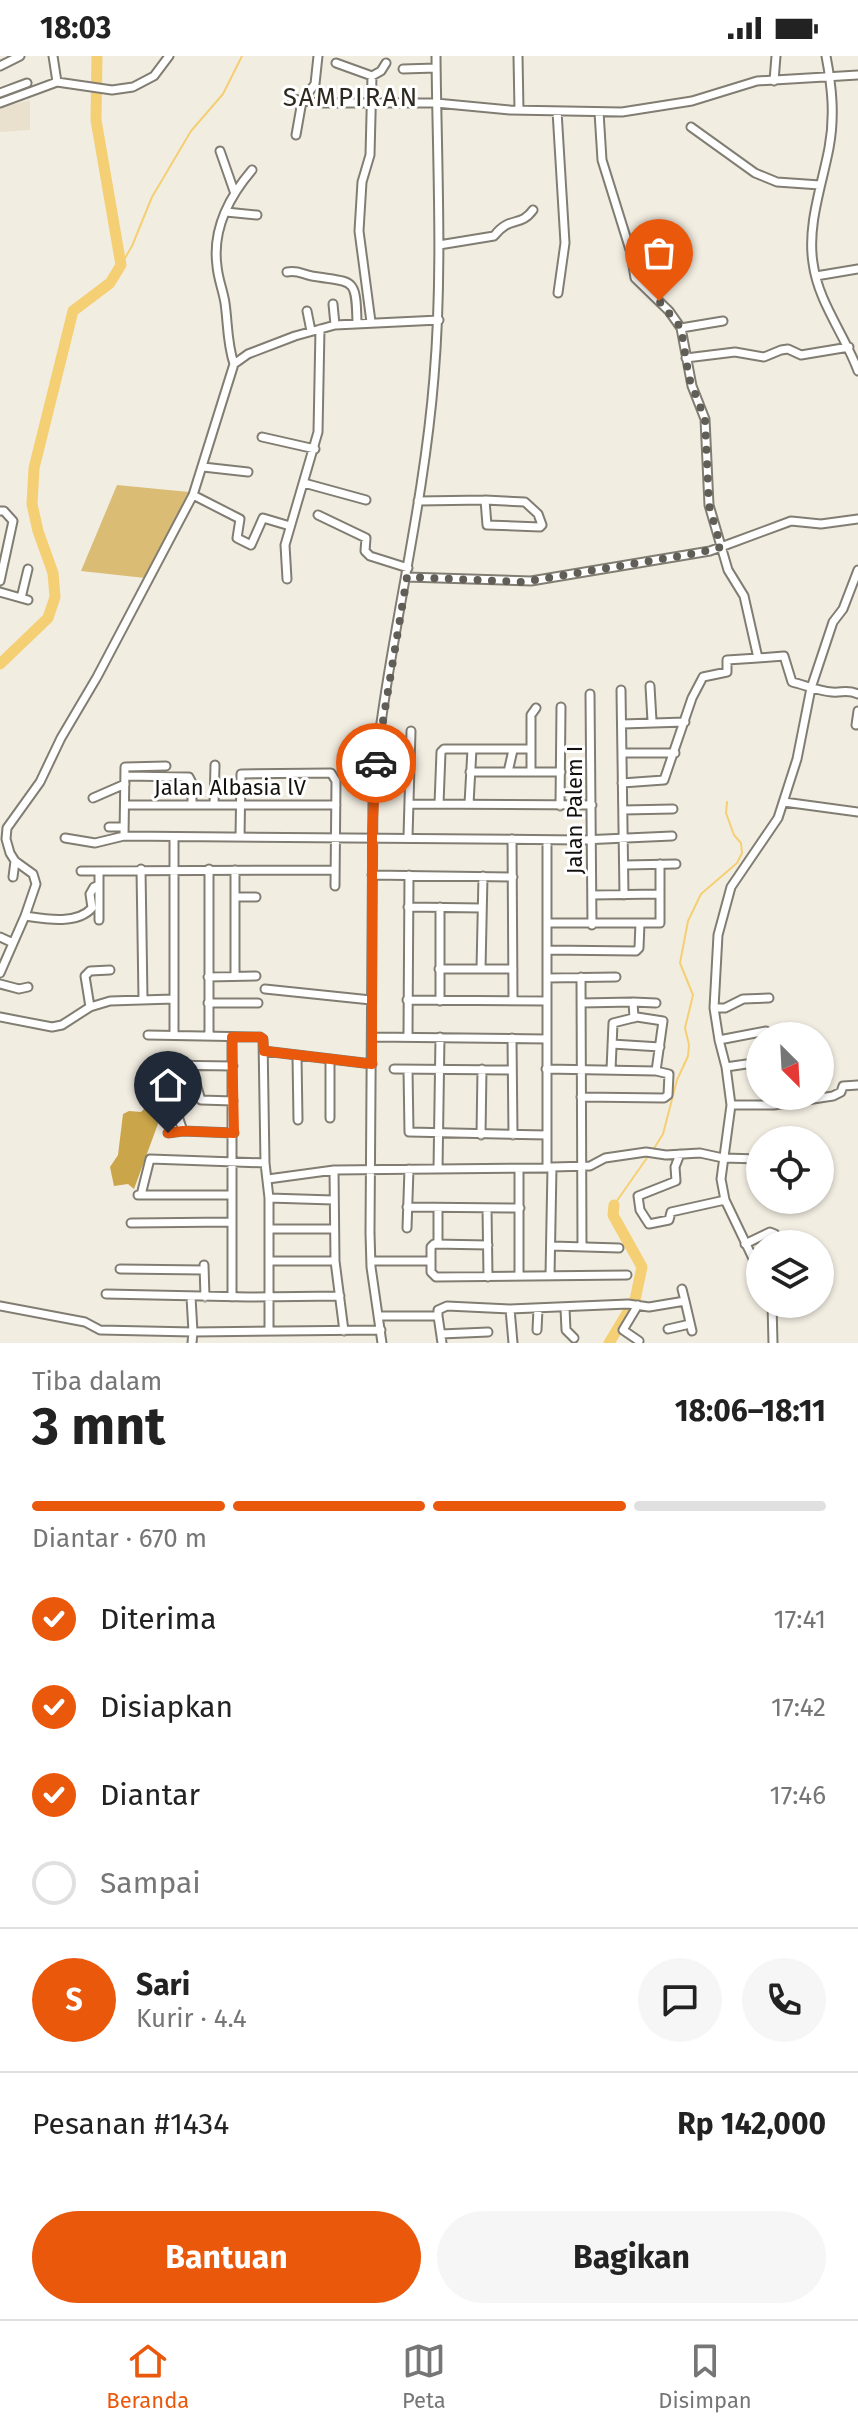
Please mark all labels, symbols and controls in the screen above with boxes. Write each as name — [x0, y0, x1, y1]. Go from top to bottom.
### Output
text: 18:03 — [40, 10, 111, 46]
district label: SAMPIRAN — [283, 82, 419, 113]
pin — [625, 219, 693, 301]
icon: bag — [637, 231, 681, 275]
courier — [336, 723, 416, 803]
icon: car — [354, 741, 398, 785]
street label: Jalan Palem I — [561, 746, 588, 874]
street label: Jalan Albasia lV — [154, 774, 307, 801]
north arrow — [746, 1022, 834, 1110]
map controls — [746, 1022, 834, 1318]
pin — [134, 1051, 202, 1133]
icon: home — [146, 1063, 190, 1107]
button: locate — [746, 1126, 834, 1214]
button: layers — [746, 1230, 834, 1318]
text: Tiba dalam — [32, 1366, 162, 1397]
text: 18:06–18:11 — [675, 1393, 826, 1429]
text: 3 mnt — [32, 1395, 165, 1458]
text: Diantar · 670 m — [32, 1523, 207, 1554]
icon: check — [32, 1597, 76, 1641]
text: Diterima — [100, 1601, 217, 1637]
text: 17:41 — [774, 1604, 826, 1635]
icon: check — [32, 1685, 76, 1729]
text: Disiapkan — [100, 1689, 233, 1725]
text: 17:42 — [771, 1692, 826, 1723]
icon: check — [32, 1773, 76, 1817]
text: Diantar — [100, 1777, 200, 1813]
text: 17:46 — [769, 1780, 826, 1811]
text: Sampai — [100, 1865, 201, 1901]
button: chat — [638, 1958, 722, 2042]
button: phone — [742, 1958, 826, 2042]
text: Sari — [136, 1967, 190, 2003]
text: S — [65, 1982, 83, 2018]
text: Kurir · 4.4 — [136, 2003, 247, 2034]
text: Pesanan #1434 — [32, 2106, 229, 2142]
text: Rp 142,000 — [677, 2106, 826, 2142]
button: Bantuan — [32, 2211, 421, 2303]
button: Bagikan — [437, 2211, 826, 2303]
tab: Beranda — [106, 2339, 189, 2414]
tab: Peta — [402, 2339, 446, 2414]
tab: Disimpan — [658, 2339, 752, 2414]

